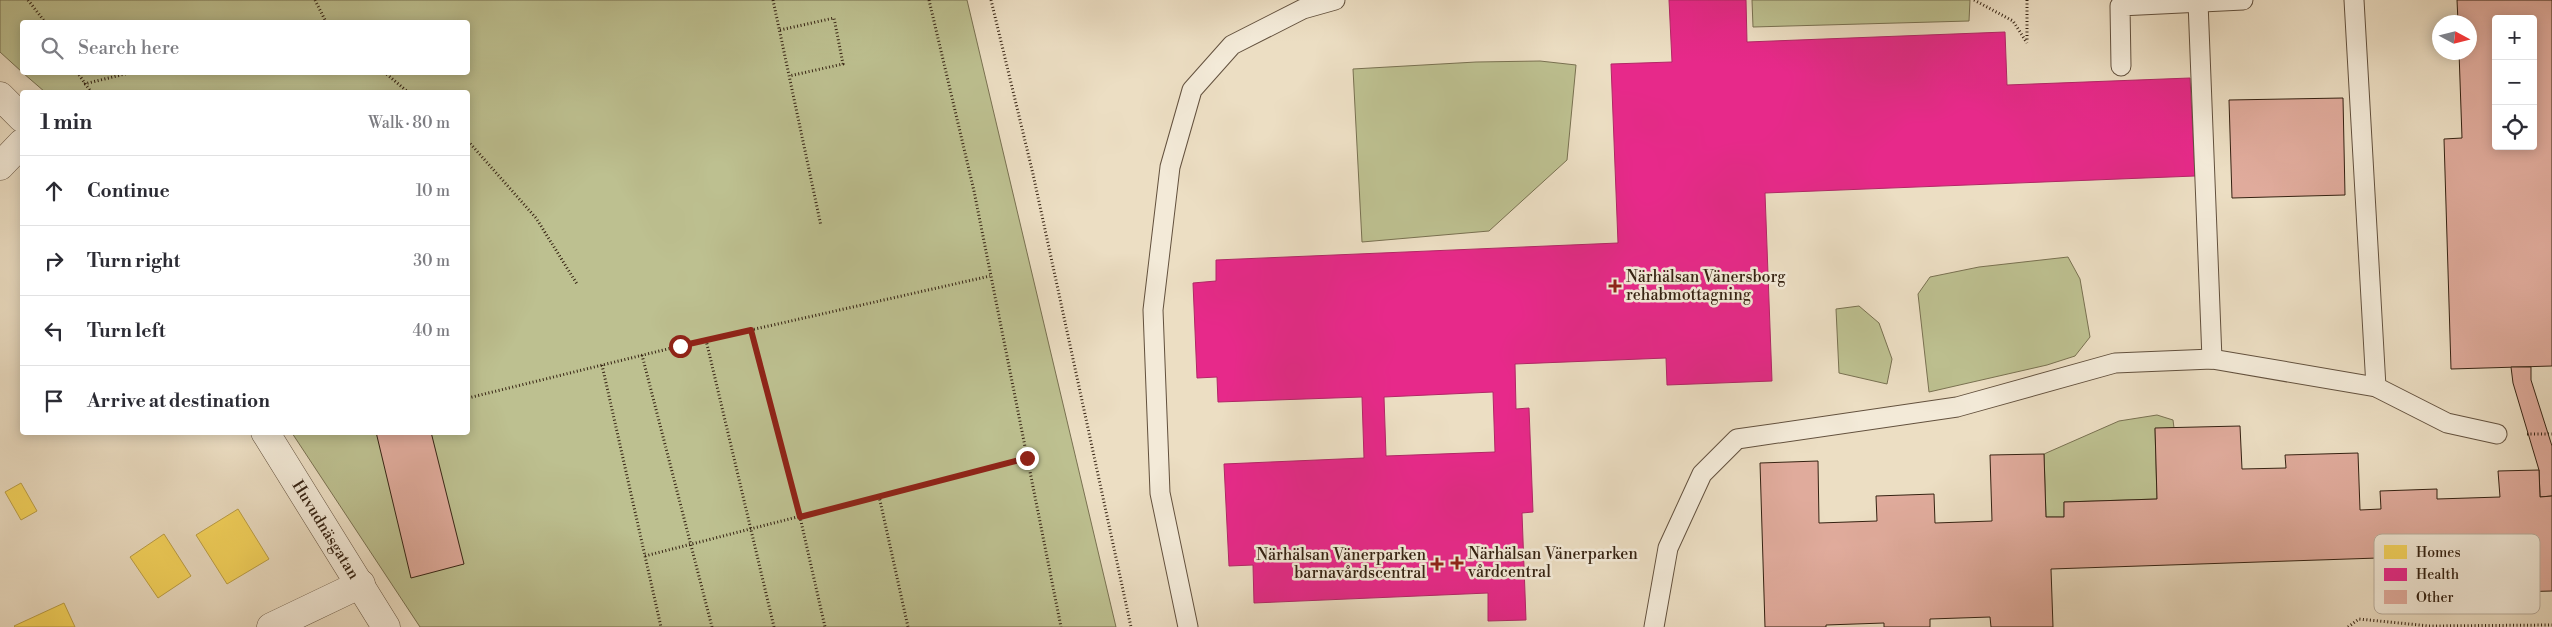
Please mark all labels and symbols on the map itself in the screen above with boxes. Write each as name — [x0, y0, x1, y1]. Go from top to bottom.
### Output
north arrow — [2432, 15, 2477, 60]
place label: Närhälsan Vänersborg rehabmottagning — [1626, 267, 1786, 305]
marker: Närhälsan Vänersborg rehabmottagning — [1608, 279, 1622, 293]
route start — [669, 335, 692, 358]
route end — [1016, 447, 1039, 470]
street label: Huvudnäsgatan — [287, 477, 364, 583]
legend — [2374, 534, 2540, 614]
place label: Närhälsan Vänerparken vårdcentral — [1467, 544, 1638, 582]
text: Homes — [2416, 544, 2461, 562]
place label: Närhälsan Vänerparken barnavårdscentral — [1256, 545, 1426, 583]
marker: Närhälsan Vänerparken vårdcentral — [1450, 556, 1464, 570]
marker: Närhälsan Vänerparken barnavårdscentral — [1430, 557, 1444, 571]
text: Health — [2416, 566, 2460, 584]
text: Other — [2416, 589, 2454, 607]

